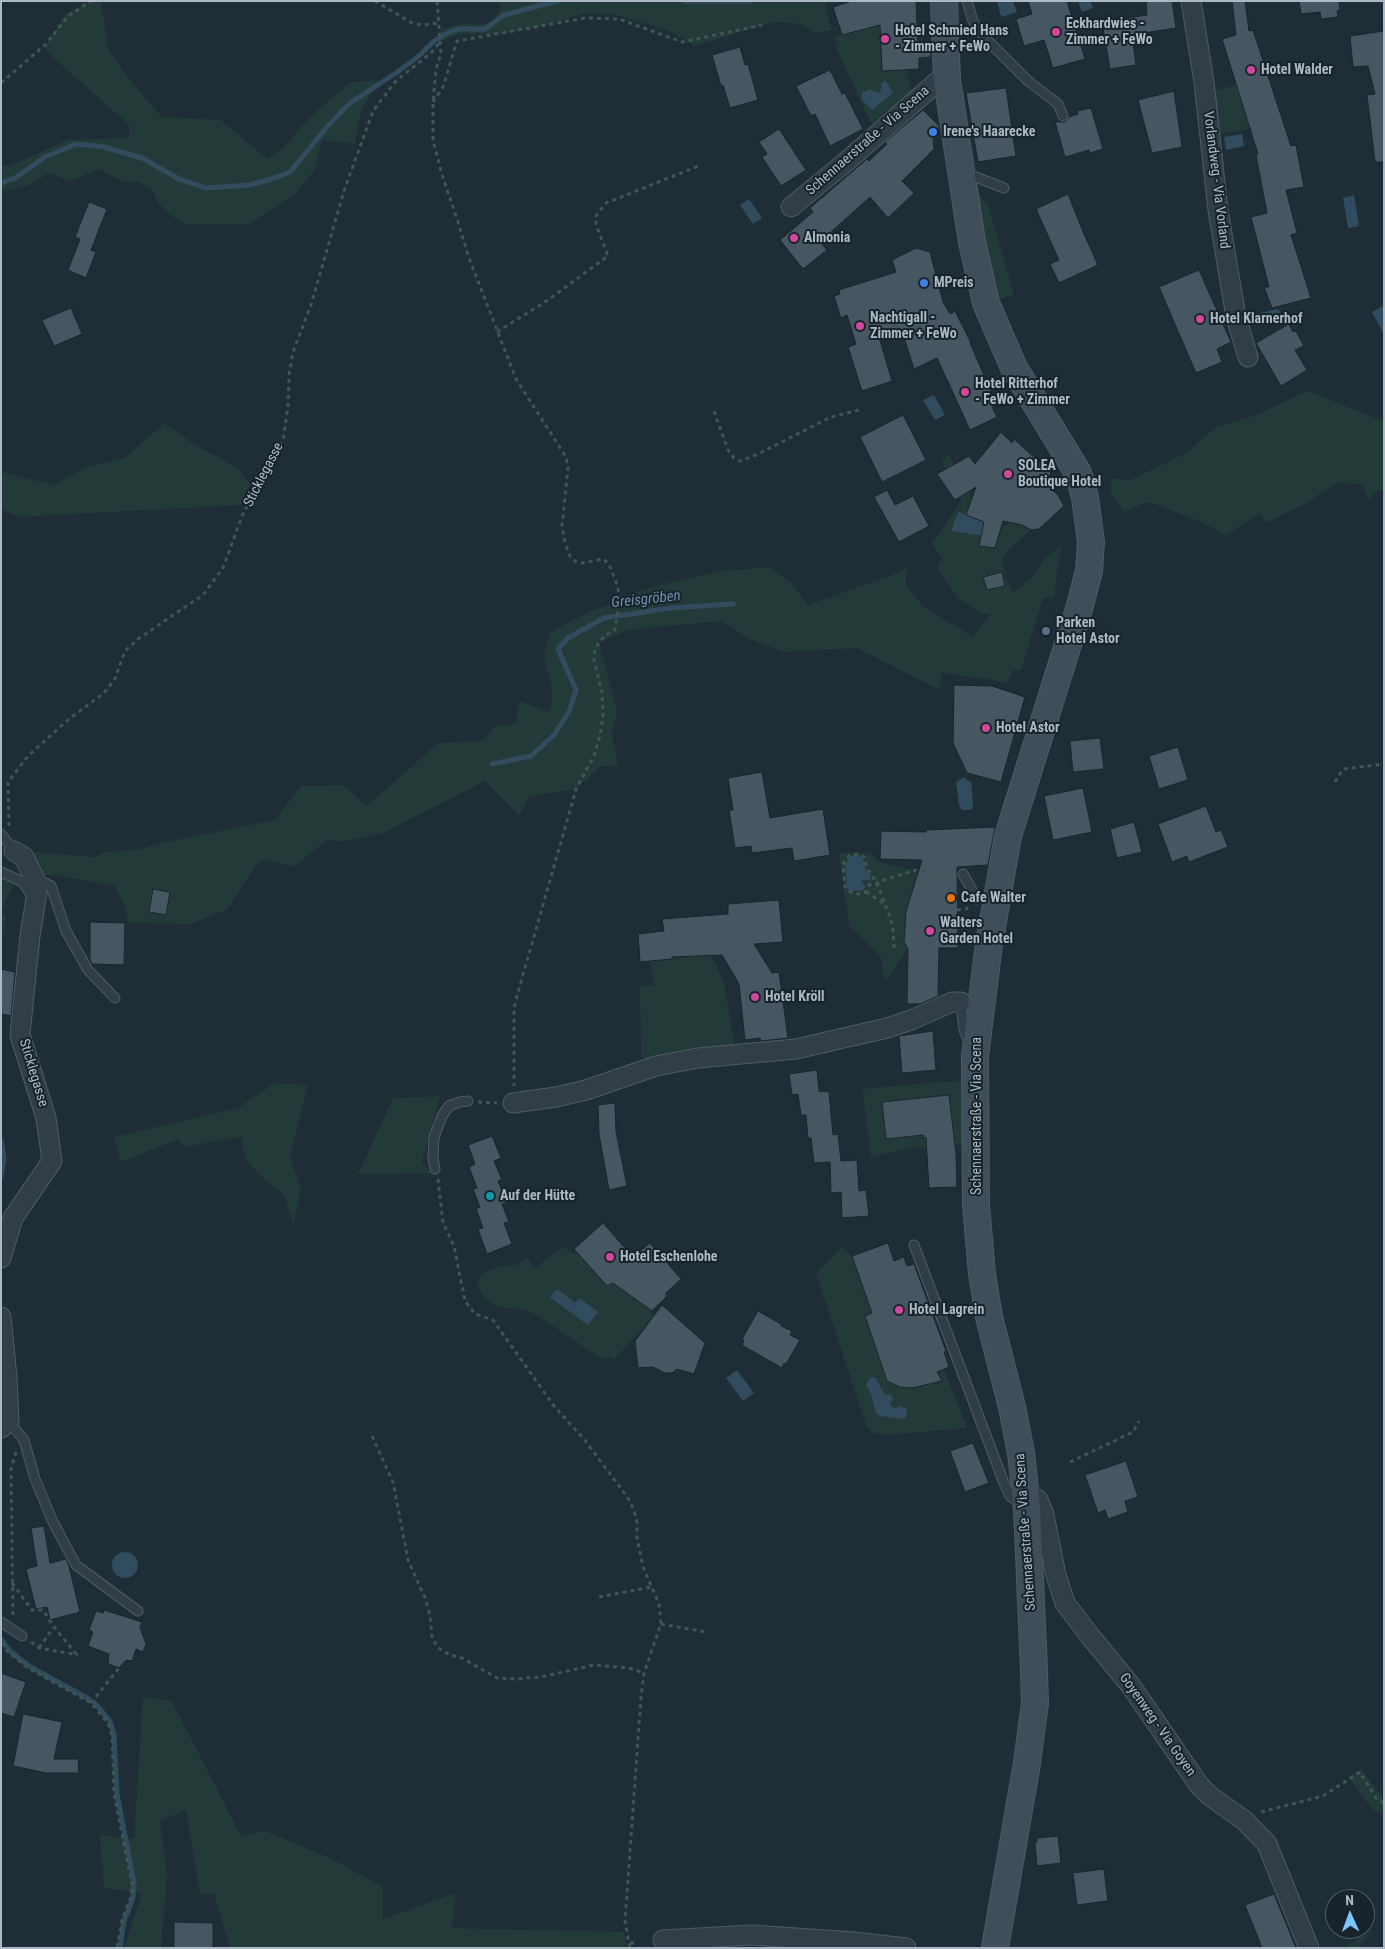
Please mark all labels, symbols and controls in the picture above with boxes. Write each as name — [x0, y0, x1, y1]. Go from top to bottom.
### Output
place label: Eckhardwies - Zimmer + FeWo — [1066, 16, 1153, 48]
place label: Hotel Schmied Hans - Zimmer + FeWo — [895, 23, 1008, 56]
marker: Eckhardwies - Zimmer + FeWo — [1050, 26, 1062, 38]
marker: Hotel Schmied Hans - Zimmer + FeWo — [879, 33, 891, 45]
place label: Hotel Walder — [1261, 62, 1333, 78]
marker: Hotel Walder — [1245, 64, 1257, 76]
street label: Schennaerstraße - Via Scena — [803, 83, 933, 199]
street label: Vorlandweg - Via Vorland — [1199, 110, 1233, 250]
place label: Irene's Haarecke — [943, 124, 1035, 140]
marker: Irene's Haarecke — [927, 126, 939, 138]
place label: Almonia — [804, 230, 850, 246]
marker: Almonia — [788, 232, 800, 244]
place label: MPreis — [934, 275, 974, 291]
marker: MPreis — [918, 277, 930, 289]
place label: Nachtigall - Zimmer + FeWo — [870, 310, 957, 342]
place label: Hotel Klarnerhof — [1210, 311, 1302, 327]
marker: Hotel Klarnerhof — [1194, 313, 1206, 325]
marker: Nachtigall - Zimmer + FeWo — [854, 320, 866, 332]
place label: Hotel Ritterhof - FeWo + Zimmer — [975, 376, 1070, 408]
marker: Hotel Ritterhof - FeWo + Zimmer — [959, 386, 971, 398]
street label: Sticklegasse — [241, 440, 287, 510]
place label: SOLEA Boutique Hotel — [1018, 458, 1101, 491]
marker: SOLEA Boutique Hotel — [1002, 468, 1014, 480]
water label: Greisgröben — [611, 587, 681, 613]
place label: Parken Hotel Astor — [1056, 615, 1120, 648]
marker: Parken Hotel Astor — [1040, 625, 1052, 637]
place label: Hotel Astor — [996, 720, 1060, 736]
marker: Hotel Astor — [980, 722, 992, 734]
place label: Cafe Walter — [961, 890, 1026, 906]
marker: Cafe Walter — [945, 892, 957, 904]
place label: Walters Garden Hotel — [940, 915, 1013, 948]
marker: Walters Garden Hotel — [924, 925, 936, 937]
place label: Hotel Kröll — [765, 989, 824, 1005]
marker: Hotel Kröll — [749, 991, 761, 1003]
street label: Sticklegasse — [15, 1037, 51, 1109]
street label: Schennaerstraße - Via Scena — [969, 1037, 985, 1195]
place label: Auf der Hütte — [500, 1188, 575, 1204]
marker: Auf der Hütte — [484, 1190, 496, 1202]
place label: Hotel Eschenlohe — [620, 1249, 718, 1265]
marker: Hotel Eschenlohe — [604, 1251, 616, 1263]
place label: Hotel Lagrein — [909, 1302, 984, 1318]
marker: Hotel Lagrein — [893, 1304, 905, 1316]
street label: Schennaerstraße - Via Scena — [1012, 1453, 1040, 1611]
street label: Goyenweg - Via Goyen — [1115, 1670, 1199, 1780]
north arrow — [1325, 1889, 1375, 1939]
text: N — [1345, 1892, 1354, 1908]

